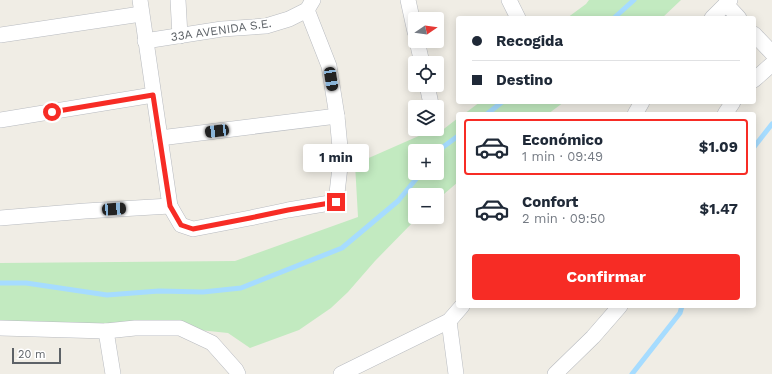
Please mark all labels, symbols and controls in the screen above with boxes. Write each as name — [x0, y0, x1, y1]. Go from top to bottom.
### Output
north arrow — [408, 12, 444, 48]
map controls — [408, 12, 444, 224]
street label: 33A AVENIDA S.E. — [170, 16, 272, 44]
text: Recogida — [496, 32, 563, 50]
button: locate — [408, 56, 444, 92]
car — [323, 66, 339, 92]
text: Destino — [496, 71, 553, 89]
button: layers — [408, 100, 444, 136]
route start — [43, 103, 61, 121]
car — [204, 124, 230, 138]
icon: car — [474, 129, 510, 165]
text: Económico — [522, 131, 603, 149]
text: $1.09 — [699, 138, 738, 156]
callout: 1 min — [303, 144, 369, 172]
button: + — [408, 144, 444, 180]
text: 1 min · 09:49 — [522, 149, 603, 164]
text: 1 min — [319, 150, 353, 165]
button: − — [408, 188, 444, 224]
icon: car — [474, 191, 510, 227]
route end — [327, 193, 345, 211]
text: Confort — [522, 193, 578, 211]
text: $1.47 — [700, 200, 738, 218]
car — [102, 202, 126, 216]
text: 2 min · 09:50 — [522, 211, 605, 226]
button: Confirmar — [472, 254, 740, 300]
scale bar — [12, 346, 61, 365]
text: 20 m — [18, 348, 46, 361]

